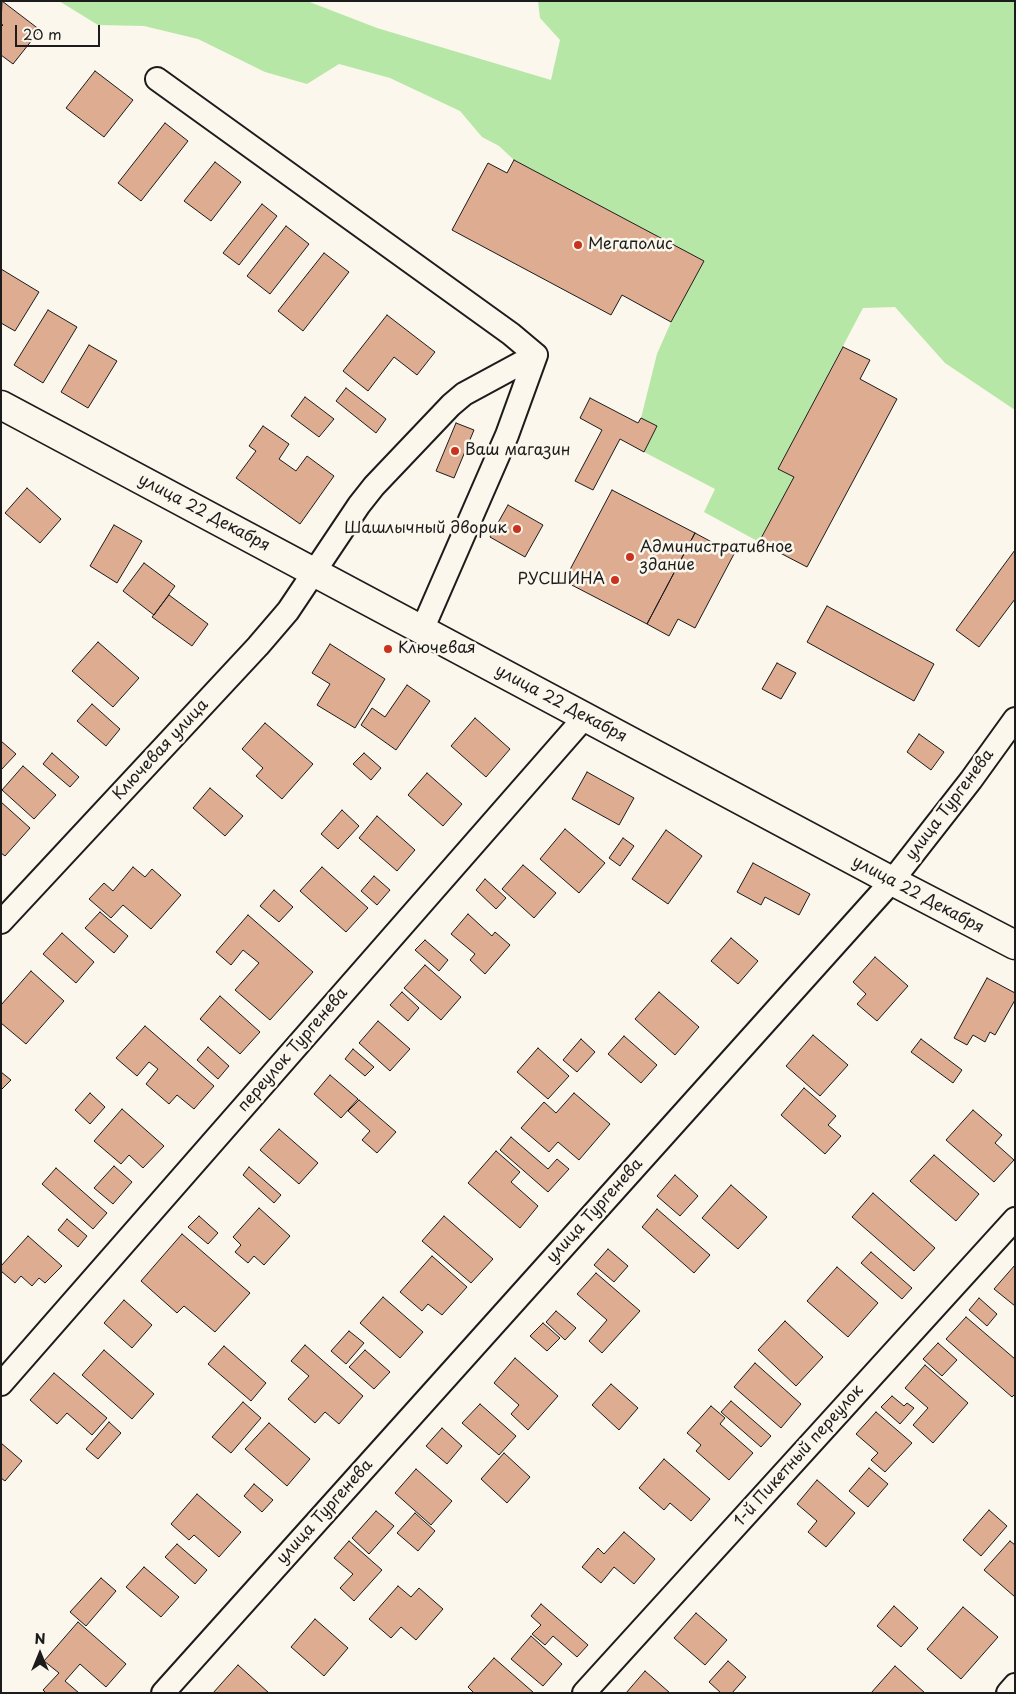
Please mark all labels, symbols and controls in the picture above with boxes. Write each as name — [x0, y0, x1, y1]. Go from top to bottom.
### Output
scale bar — [18, 15, 102, 47]
text: 20 m — [23, 22, 62, 45]
place label: Мегаполис — [588, 235, 673, 255]
marker: Мегаполис — [572, 239, 584, 251]
place label: Ваш магазин — [465, 441, 571, 461]
marker: Ваш магазин — [449, 445, 461, 457]
street label: улица 22 Декабря — [135, 470, 273, 556]
place label: Шашлычный дворик — [344, 519, 507, 539]
marker: Шашлычный дворик — [511, 523, 523, 535]
place label: Административное здание — [640, 538, 793, 576]
marker: Административное здание — [624, 551, 636, 563]
place label: РУСШИНА — [518, 570, 605, 590]
marker: РУСШИНА — [609, 574, 621, 586]
place label: Ключевая — [398, 639, 476, 659]
marker: Ключевая — [382, 643, 394, 655]
street label: улица 22 Декабря — [492, 661, 630, 747]
street label: Ключевая улица — [109, 696, 213, 804]
street label: улица Тургенева — [902, 746, 998, 864]
street label: улица 22 Декабря — [849, 852, 987, 938]
street label: переулок Тургенева — [234, 984, 352, 1116]
street label: улица Тургенева — [543, 1155, 647, 1267]
street label: 1-й Пикетный переулок — [730, 1381, 868, 1531]
street label: улица Тургенева — [273, 1456, 377, 1568]
text: N — [34, 1628, 46, 1649]
north arrow — [15, 1629, 65, 1679]

